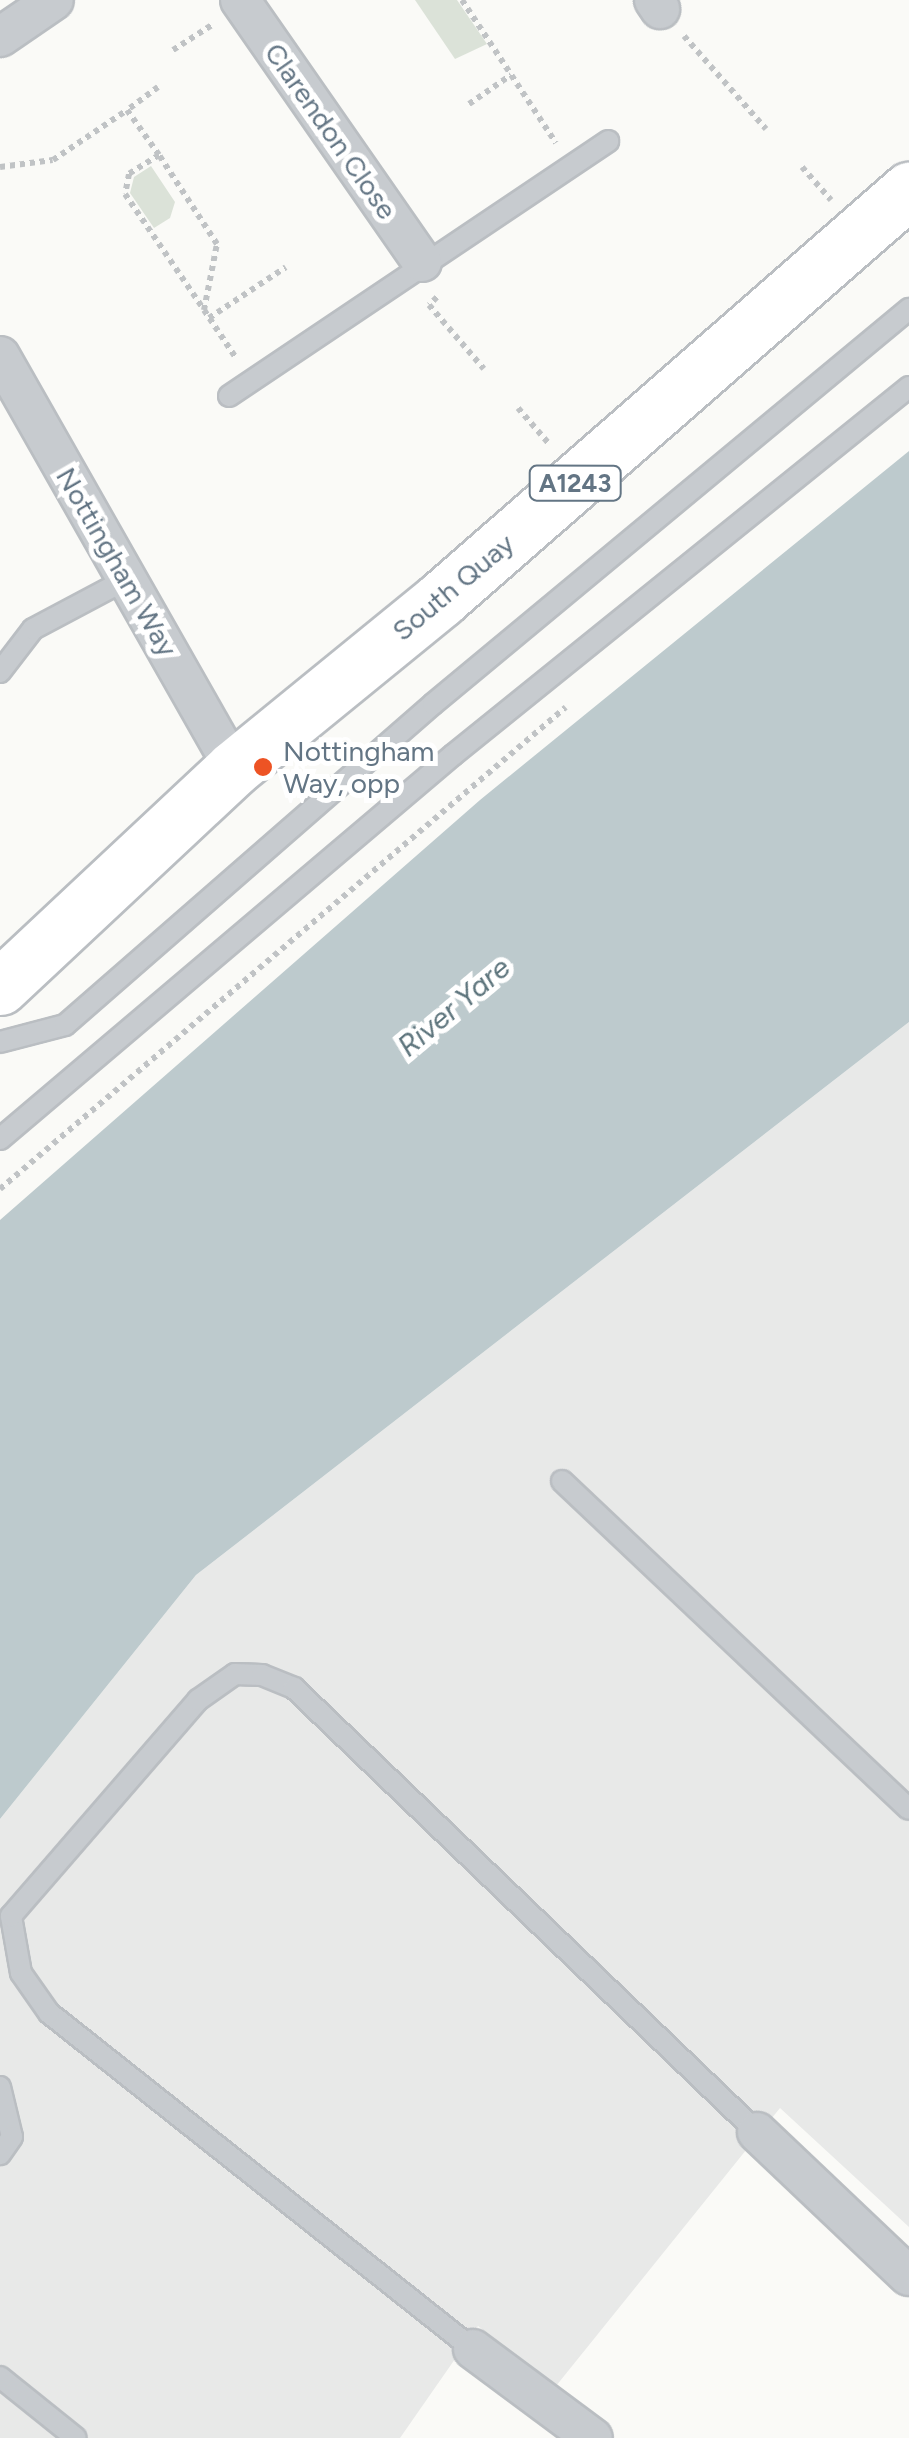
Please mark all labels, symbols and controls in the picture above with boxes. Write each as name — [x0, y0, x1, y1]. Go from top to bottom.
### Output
street label: Clarendon Close — [258, 37, 404, 225]
street label: Nottingham Way — [49, 461, 185, 663]
road number: A1243 — [528, 463, 622, 503]
street label: South Quay — [385, 526, 521, 648]
place label: Nottingham Way, opp — [283, 734, 434, 800]
marker: Nottingham Way, opp — [252, 756, 274, 778]
water label: River Yare — [390, 950, 518, 1064]

